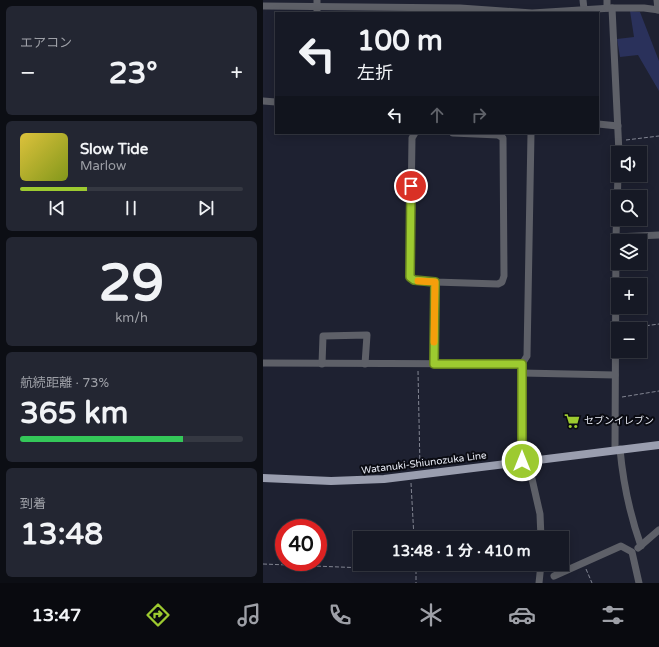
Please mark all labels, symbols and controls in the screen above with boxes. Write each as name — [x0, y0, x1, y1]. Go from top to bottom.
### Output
text: 100 m — [357, 24, 443, 58]
icon: left — [291, 28, 343, 80]
text: エアコン — [20, 35, 72, 51]
text: 23° — [109, 55, 158, 92]
text: − — [20, 60, 36, 86]
text: + — [231, 60, 243, 86]
text: 左折 — [357, 62, 393, 84]
icon: left — [384, 104, 406, 126]
icon: ahead — [426, 104, 448, 126]
icon: right — [468, 104, 490, 126]
text: Slow Tide — [80, 140, 148, 158]
map controls — [611, 146, 647, 358]
button: sound — [611, 146, 647, 182]
text: Marlow — [80, 158, 126, 174]
pin — [394, 169, 428, 203]
icon: arrive — [400, 175, 422, 197]
button: search — [611, 190, 647, 226]
icon: previous — [46, 197, 68, 219]
icon: pause — [120, 197, 142, 219]
icon: next — [195, 197, 217, 219]
button: layers — [611, 234, 647, 270]
text: 29 — [99, 252, 164, 315]
button: + — [611, 278, 647, 314]
text: km/h — [115, 310, 148, 326]
button: − — [611, 322, 647, 358]
text: 航続距離 · 73% — [20, 375, 109, 391]
text: 365 km — [20, 395, 128, 432]
supermarket icon: セブンイレブン — [563, 412, 581, 430]
place label: セブンイレブン — [584, 415, 654, 427]
position arrow — [501, 440, 543, 482]
street label: Watanuki-Shiunozuka Line — [361, 449, 488, 477]
text: 到着 — [20, 496, 46, 512]
text: 13:48 — [20, 516, 103, 553]
speed limit sign: 40 — [275, 519, 327, 571]
text: 13:48 · 1 分 · 410 m — [391, 542, 531, 560]
icon: directions — [144, 601, 172, 629]
icon: music — [235, 601, 263, 629]
icon: phone — [326, 601, 354, 629]
icon: climate — [417, 601, 445, 629]
icon: car — [508, 601, 536, 629]
icon: filters — [599, 601, 627, 629]
text: 13:47 — [32, 604, 81, 626]

